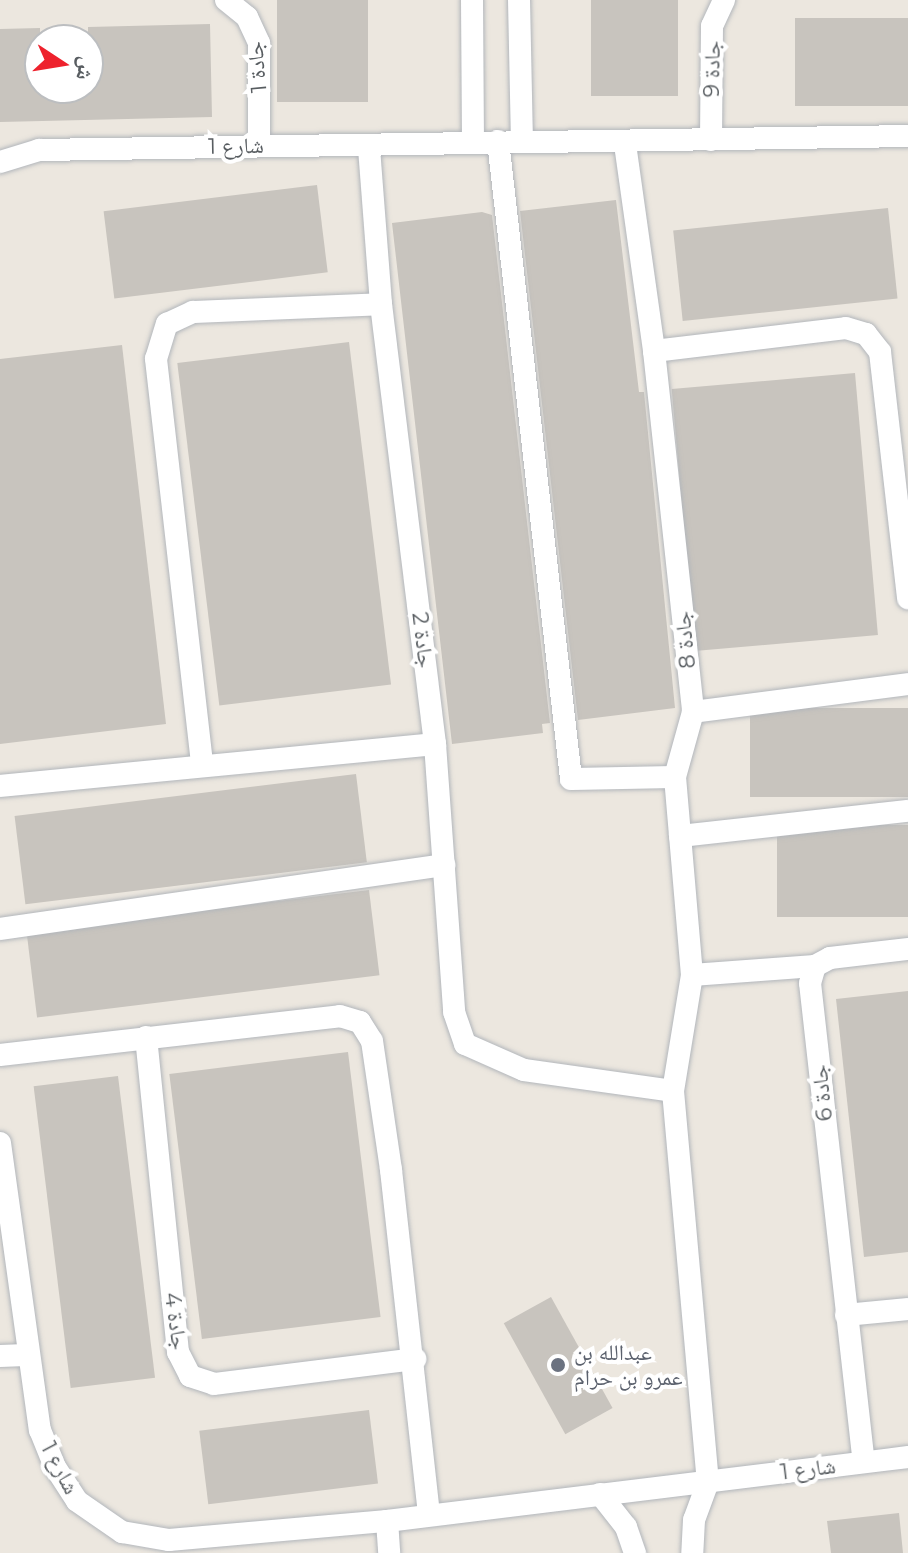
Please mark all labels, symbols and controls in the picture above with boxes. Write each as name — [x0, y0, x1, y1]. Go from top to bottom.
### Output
north arrow — [24, 24, 104, 104]
street label: جادة 1 — [242, 40, 272, 94]
street label: جادة 9 — [698, 40, 726, 98]
text: ش — [70, 54, 102, 83]
street label: شارع 1 — [208, 132, 264, 160]
street label: جادة 8 — [669, 610, 701, 670]
street label: جادة 2 — [406, 611, 440, 669]
street label: جادة 6 — [806, 1063, 838, 1123]
street label: جادة 4 — [159, 1290, 193, 1352]
place label: عبدالله بن عمرو بن حرام — [574, 1339, 683, 1390]
marker: عبدالله بن عمرو بن حرام — [549, 1356, 567, 1374]
street label: شارع 1 — [35, 1437, 85, 1499]
street label: شارع 1 — [779, 1453, 837, 1485]

